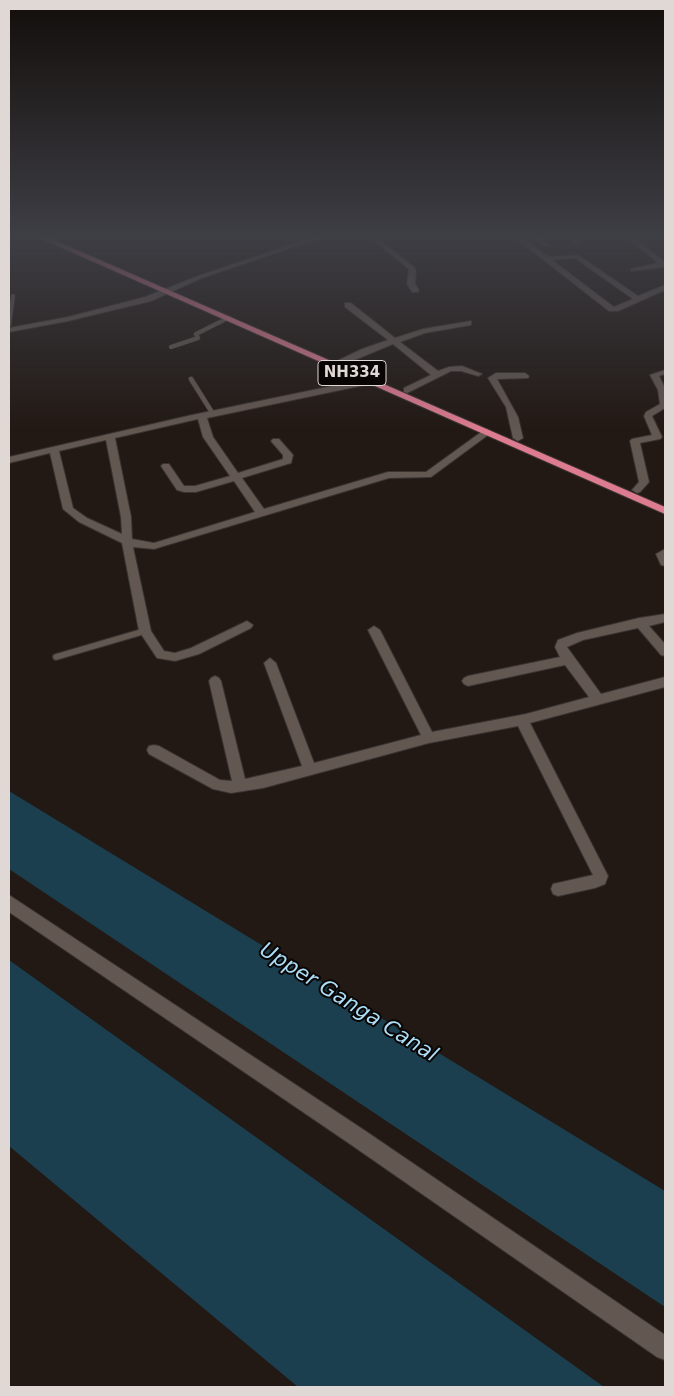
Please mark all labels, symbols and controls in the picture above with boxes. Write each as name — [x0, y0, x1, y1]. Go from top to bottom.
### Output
road number: NH334 — [318, 360, 386, 386]
water label: Upper Ganga Canal — [254, 938, 442, 1068]

